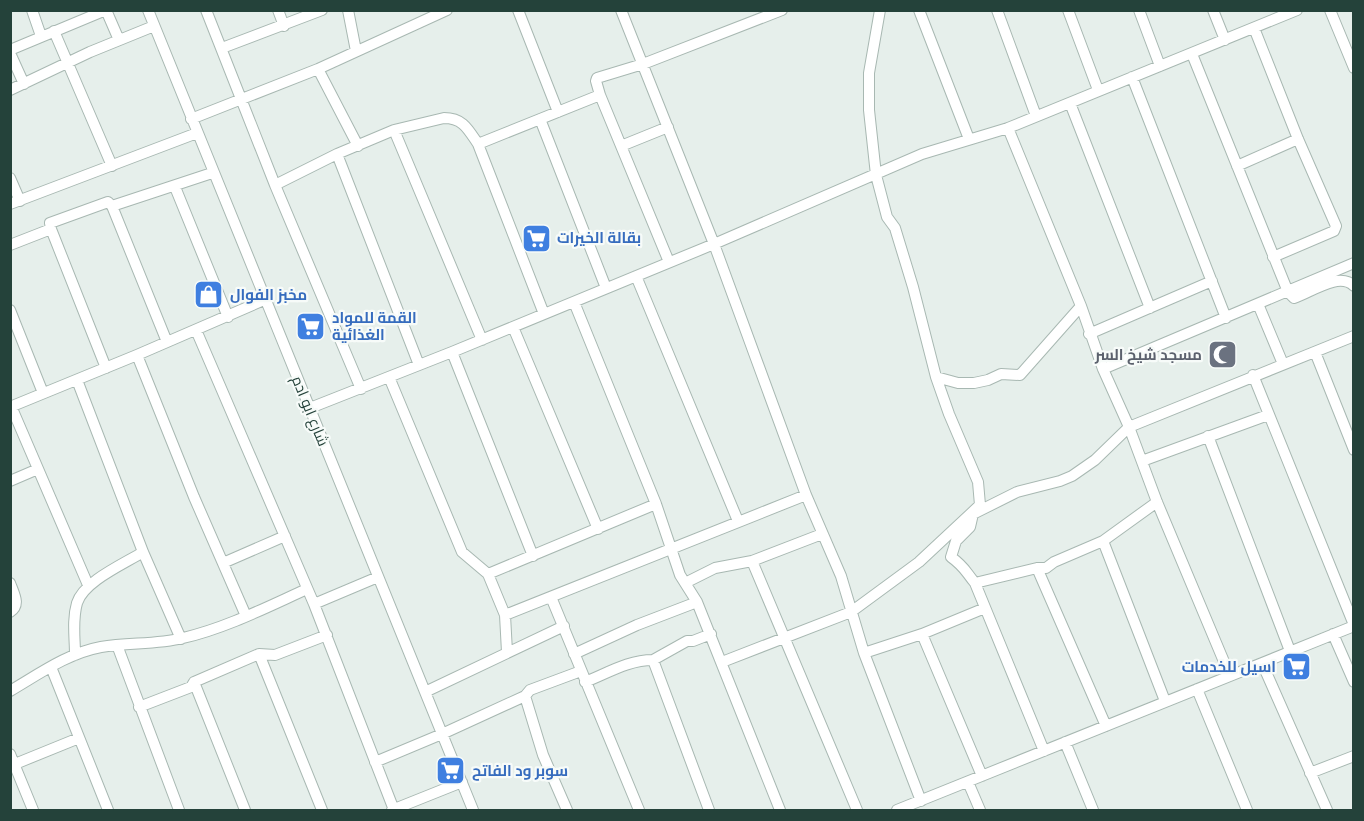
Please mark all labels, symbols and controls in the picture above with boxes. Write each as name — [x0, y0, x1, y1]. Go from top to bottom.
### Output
supermarket icon: بقالة الخيرات — [520, 222, 552, 254]
place label: بقالة الخيرات — [557, 228, 641, 248]
shop icon: مخبز الفوال — [193, 279, 225, 311]
place label: مخبز الفوال — [230, 285, 307, 305]
place label: القمة للمواد الغذائية — [332, 308, 417, 345]
supermarket icon: القمة للمواد الغذائية — [295, 311, 327, 343]
mosque icon: مسجد شيخ السر — [1207, 339, 1239, 371]
place label: مسجد شيخ السر — [1094, 345, 1202, 365]
street label: شارع ابو ادم — [286, 373, 333, 450]
supermarket icon: اسيل للخدمات — [1281, 651, 1313, 683]
place label: اسيل للخدمات — [1182, 657, 1276, 677]
supermarket icon: سوبر ود الفاتح — [435, 755, 467, 787]
place label: سوبر ود الفاتح — [472, 761, 568, 781]

